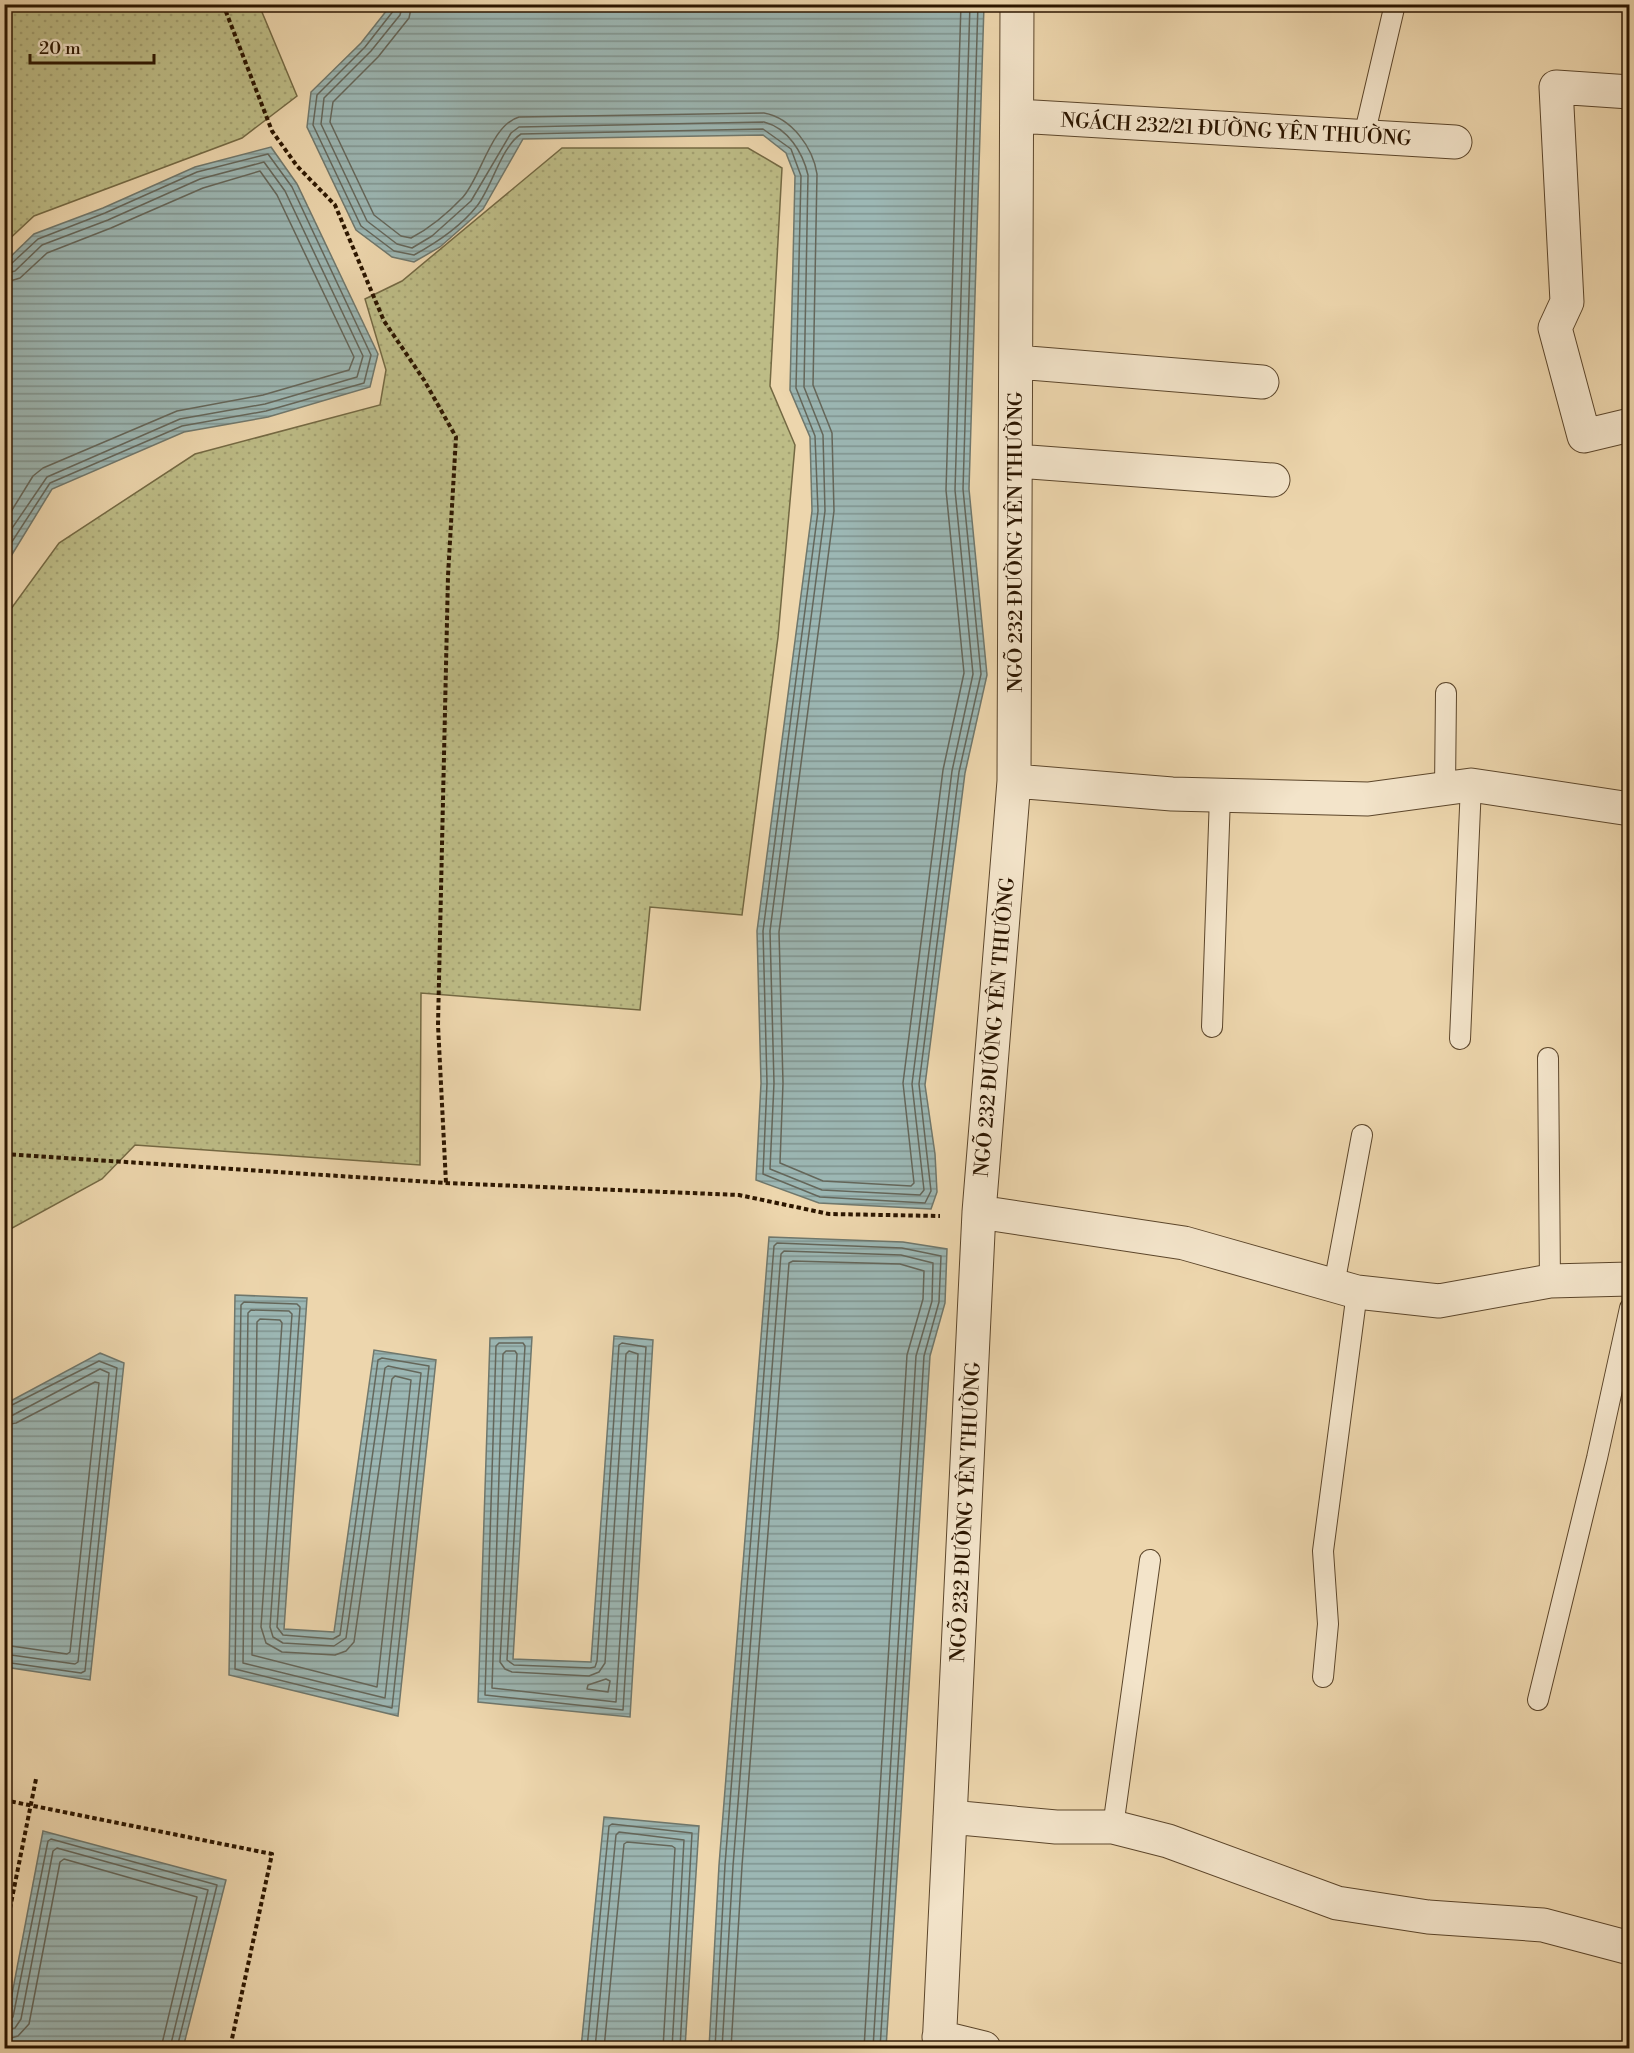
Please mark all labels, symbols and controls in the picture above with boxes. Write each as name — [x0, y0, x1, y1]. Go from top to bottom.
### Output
scale bar — [30, 27, 154, 65]
text: 20 m — [39, 37, 81, 60]
street label: NGÁCH 232/21 ĐƯỜNG YÊN THƯỜNG — [1060, 108, 1412, 152]
street label: NGÕ 232 ĐƯỜNG YÊN THƯỜNG — [1002, 391, 1029, 692]
street label: NGÕ 232 ĐƯỜNG YÊN THƯỜNG — [968, 876, 1021, 1178]
street label: NGÕ 232 ĐƯỜNG YÊN THƯỜNG — [944, 1361, 987, 1663]

